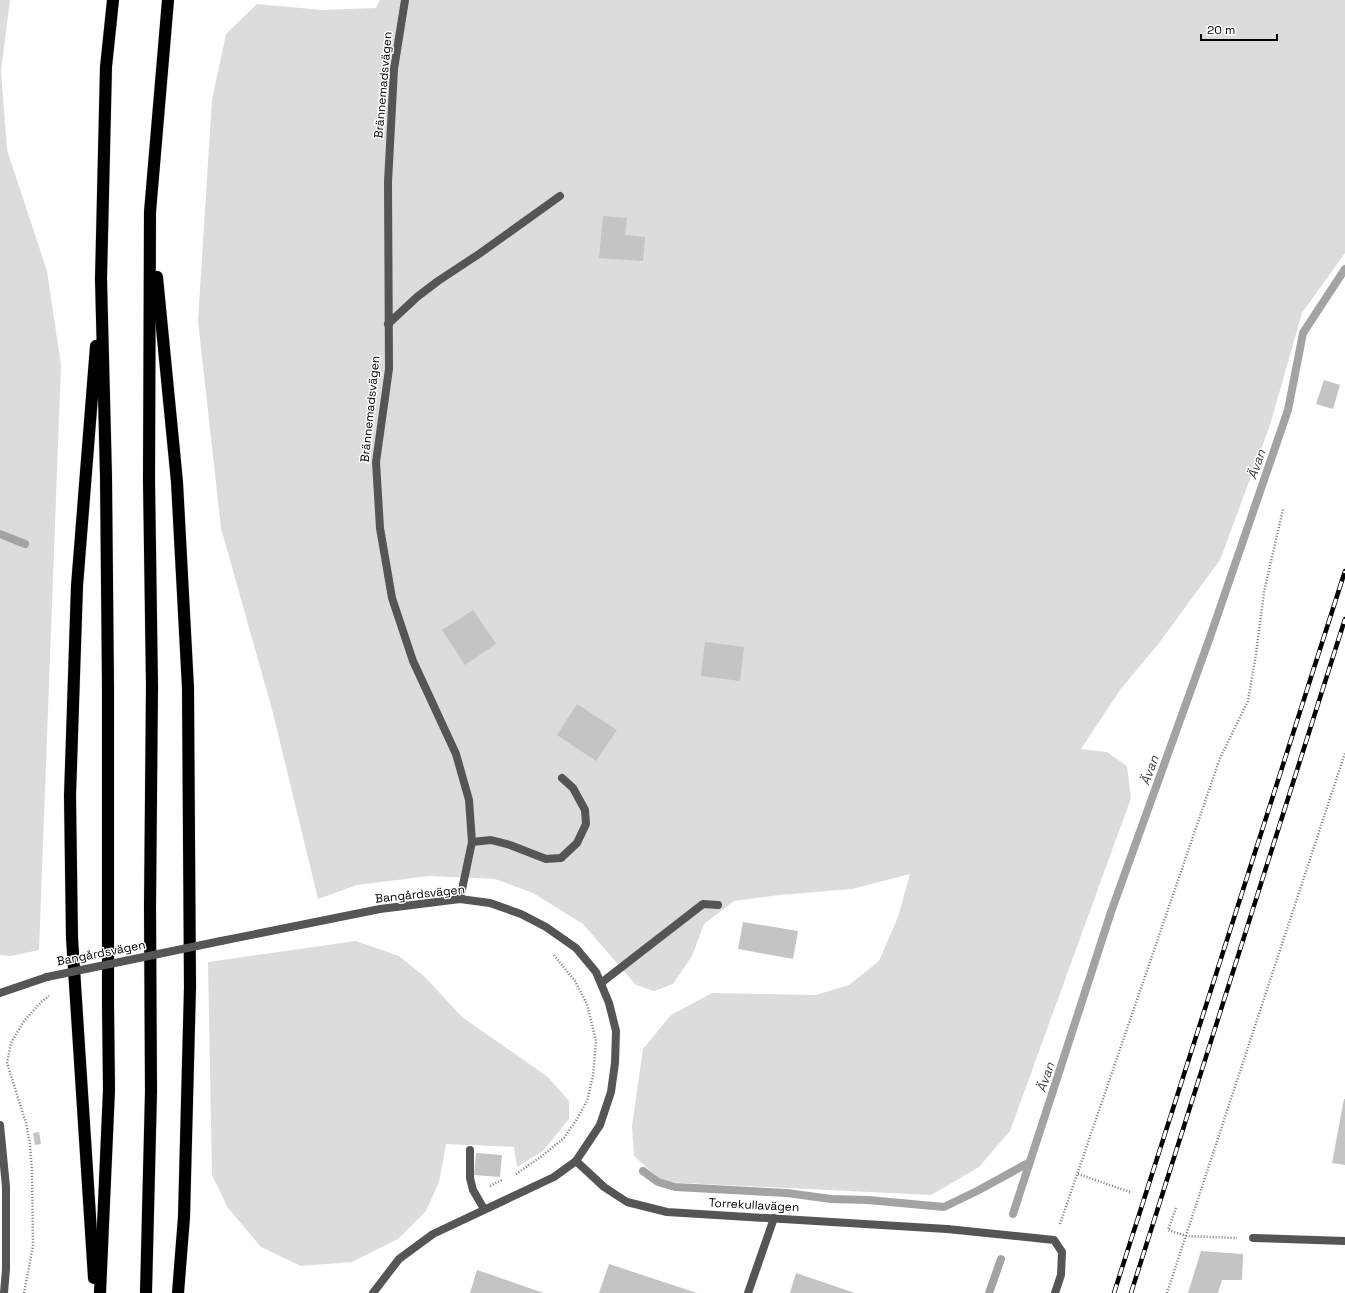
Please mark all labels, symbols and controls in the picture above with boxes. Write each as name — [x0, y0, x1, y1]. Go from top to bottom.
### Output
scale bar — [1201, 16, 1277, 42]
text: 20 m — [1207, 22, 1235, 38]
street label: Brännemadsvägen — [370, 31, 396, 139]
street label: Brännemadsvägen — [356, 355, 384, 463]
water label: Ävan — [1244, 446, 1270, 481]
water label: Ävan — [1136, 752, 1163, 787]
street label: Bangårdsvägen — [374, 881, 466, 907]
street label: Bangårdsvägen — [55, 937, 147, 969]
water label: Ävan — [1033, 1059, 1059, 1094]
street label: Torrekullavägen — [708, 1195, 800, 1215]

